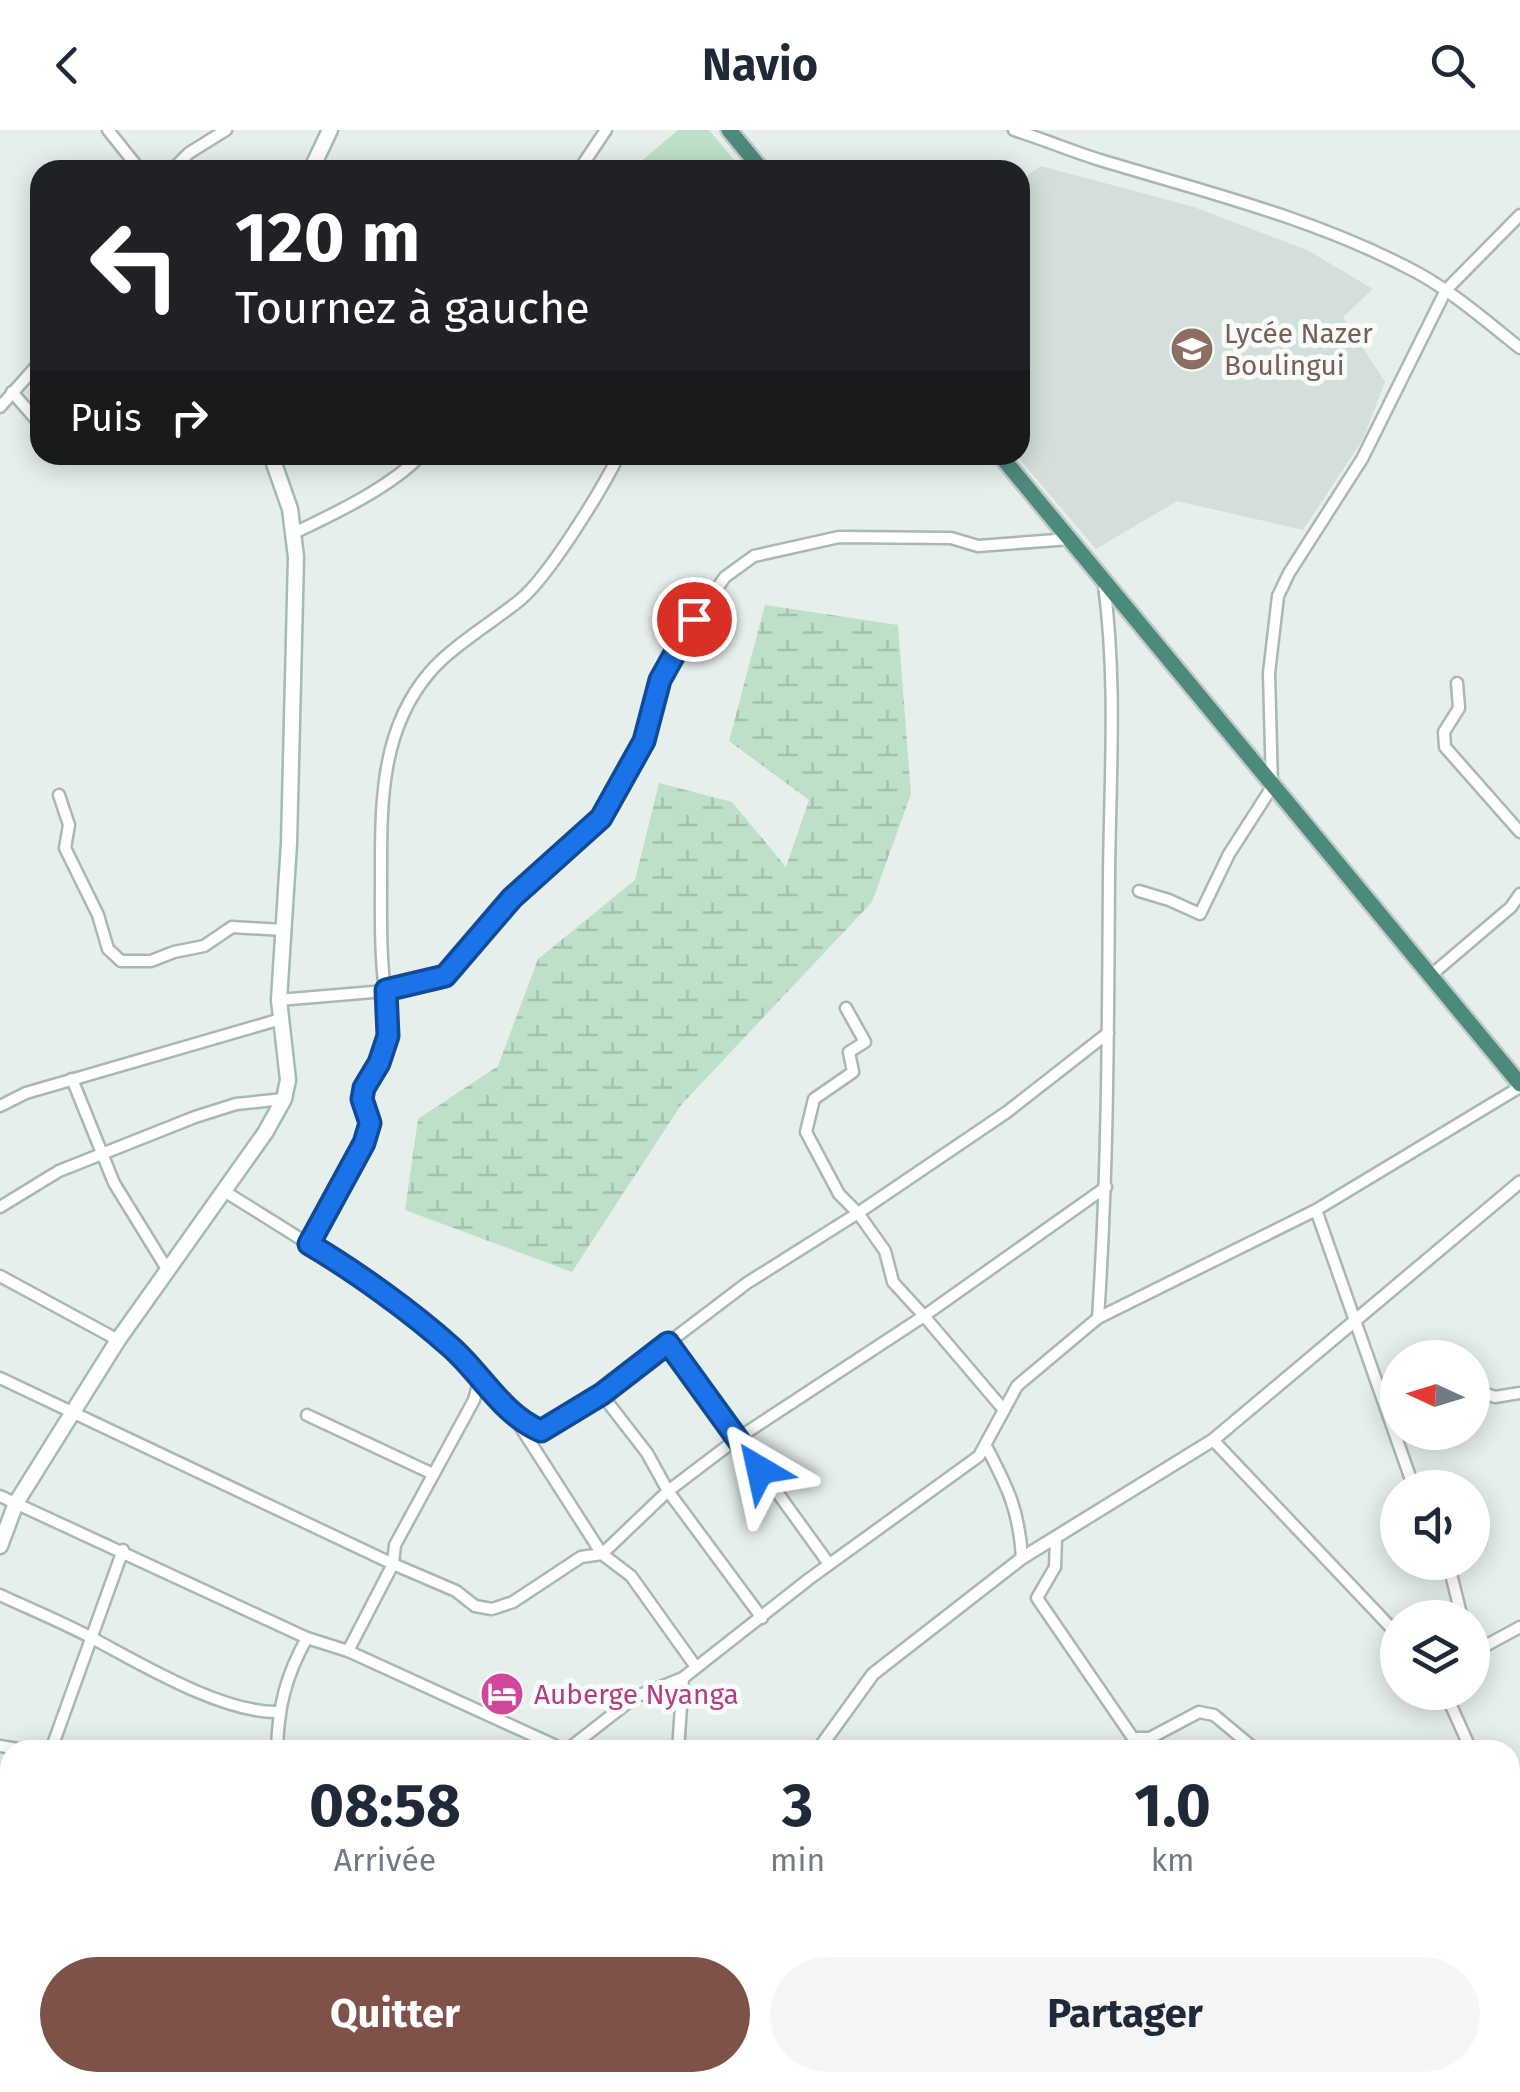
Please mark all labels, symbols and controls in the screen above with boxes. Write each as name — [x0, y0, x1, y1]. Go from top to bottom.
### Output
icon: back — [40, 38, 95, 93]
text: Navio — [702, 38, 818, 92]
icon: search — [1425, 38, 1480, 93]
text: 120 m — [235, 196, 420, 280]
icon: left — [70, 200, 200, 330]
text: Tournez à gauche — [235, 281, 590, 335]
place label: Lycée Nazer Boulingui — [1224, 317, 1373, 382]
school or university icon: Lycée Nazer Boulingui — [1169, 326, 1215, 372]
icon: right — [162, 390, 217, 445]
text: Puis — [70, 395, 142, 441]
pin — [652, 577, 737, 662]
icon: arrive — [667, 592, 722, 647]
north arrow — [1380, 1340, 1490, 1450]
map controls — [1380, 1340, 1490, 1710]
position arrow — [708, 1418, 812, 1522]
button: sound — [1380, 1470, 1490, 1580]
button: layers — [1380, 1600, 1490, 1710]
hotel icon: Auberge Nyanga — [479, 1671, 525, 1717]
place label: Auberge Nyanga — [534, 1678, 739, 1711]
text: 08:58 — [309, 1770, 461, 1842]
text: 3 — [782, 1770, 813, 1842]
text: 1.0 — [1134, 1770, 1211, 1842]
text: Arrivée — [334, 1841, 436, 1879]
text: min — [770, 1841, 825, 1879]
text: km — [1151, 1841, 1195, 1879]
button: Quitter — [40, 1957, 750, 2072]
button: Partager — [770, 1957, 1480, 2072]

